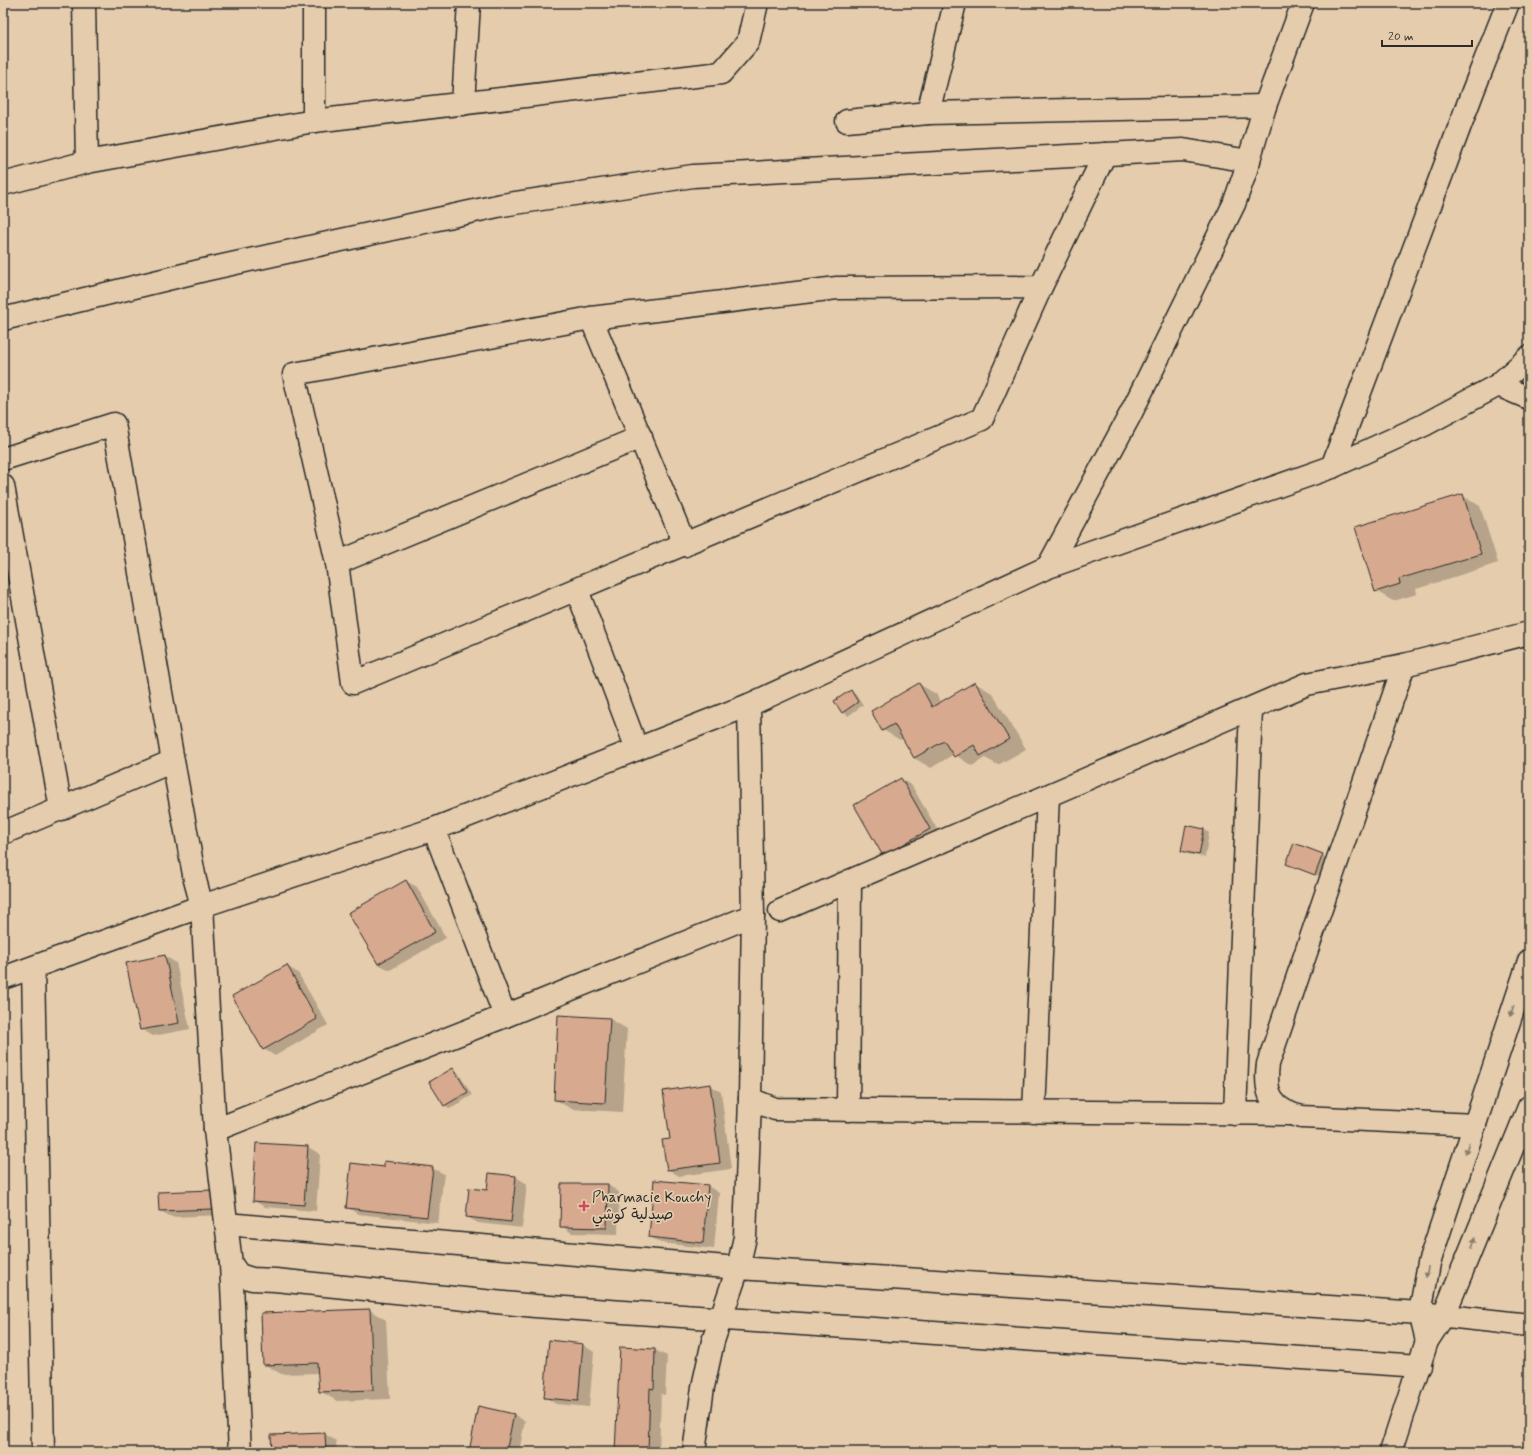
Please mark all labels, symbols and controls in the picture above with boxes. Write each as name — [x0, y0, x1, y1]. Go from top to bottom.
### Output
scale bar — [1382, 22, 1472, 48]
text: 20 m — [1388, 29, 1414, 45]
one-way arrow — [1509, 1006, 1515, 1018]
one-way arrow — [1464, 1142, 1470, 1154]
place label: Pharmacie Kouchy صيدلية كوشي — [592, 1188, 711, 1227]
marker: Pharmacie Kouchy صيدلية كوشي — [579, 1201, 589, 1211]
one-way arrow — [1470, 1237, 1476, 1249]
one-way arrow — [1424, 1265, 1430, 1278]

